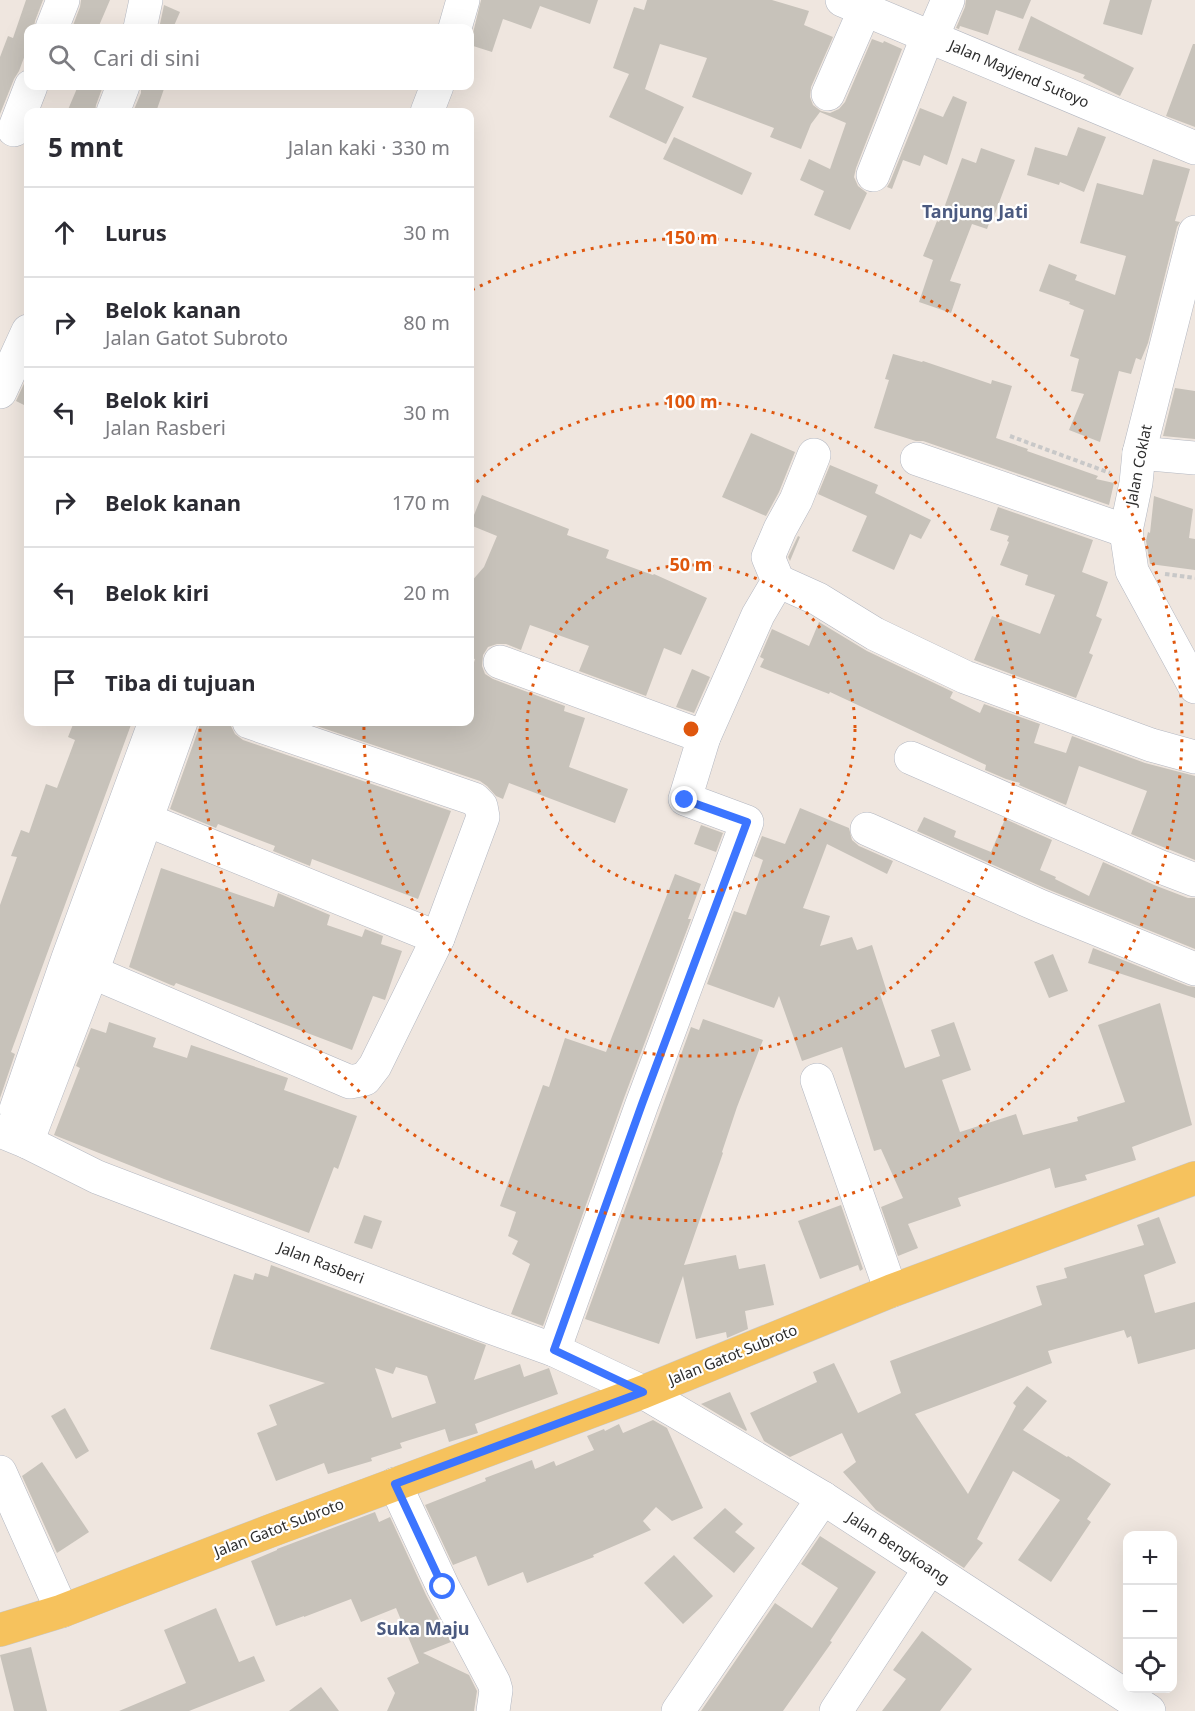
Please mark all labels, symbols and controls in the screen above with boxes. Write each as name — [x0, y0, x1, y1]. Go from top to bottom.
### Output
search box — [24, 24, 474, 90]
street label: Jalan Mayjend Sutoyo — [944, 34, 1093, 112]
icon: search — [45, 41, 78, 74]
text: Cari di sini — [93, 42, 200, 72]
text: 5 mnt — [48, 129, 123, 165]
text: Jalan kaki · 330 m — [288, 134, 450, 161]
district label: Tanjung Jati — [922, 199, 1028, 223]
icon: ahead — [48, 216, 81, 249]
text: Lurus — [105, 217, 167, 247]
text: 30 m — [403, 219, 450, 246]
text: 150 m — [664, 225, 718, 249]
text: Belok kanan — [105, 294, 241, 324]
icon: right — [48, 306, 81, 339]
text: 80 m — [403, 309, 450, 336]
text: Jalan Gatot Subroto — [105, 324, 288, 351]
text: Belok kiri — [105, 384, 209, 414]
text: 100 m — [664, 389, 718, 413]
icon: left — [48, 396, 81, 429]
text: 30 m — [403, 399, 450, 426]
text: Jalan Rasberi — [105, 414, 226, 441]
street label: Jalan Coklat — [1120, 422, 1156, 509]
icon: right — [48, 486, 81, 519]
text: Belok kanan — [105, 487, 241, 517]
text: 170 m — [392, 489, 450, 516]
text: 50 m — [670, 552, 712, 576]
icon: left — [48, 576, 81, 609]
text: Belok kiri — [105, 577, 209, 607]
text: 20 m — [403, 579, 450, 606]
icon: arrive — [48, 666, 81, 699]
text: Tiba di tujuan — [105, 667, 255, 697]
centre of rings — [681, 719, 701, 739]
route end — [671, 786, 697, 812]
street label: Jalan Rasberi — [274, 1236, 367, 1288]
street label: Jalan Gatot Subroto — [663, 1319, 800, 1390]
street label: Jalan Gatot Subroto — [209, 1493, 346, 1562]
street label: Jalan Bengkoang — [842, 1505, 954, 1588]
map controls — [1123, 1531, 1177, 1693]
button: + — [1123, 1531, 1177, 1585]
route start — [429, 1573, 455, 1599]
button: − — [1123, 1585, 1177, 1639]
district label: Suka Maju — [376, 1616, 470, 1640]
button: locate — [1123, 1639, 1177, 1693]

